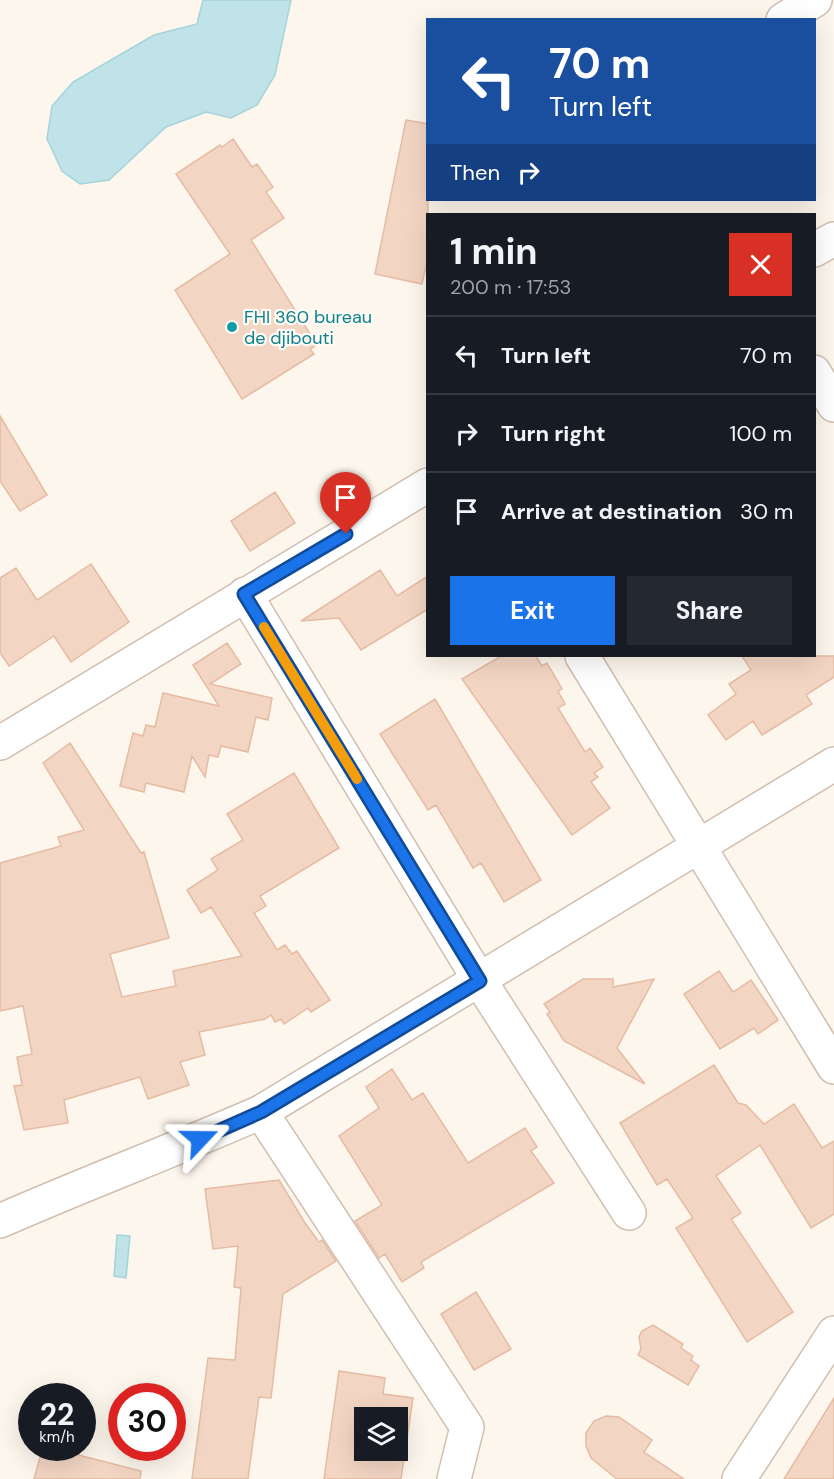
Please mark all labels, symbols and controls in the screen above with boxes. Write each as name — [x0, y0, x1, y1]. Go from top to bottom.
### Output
text: 70 m — [549, 36, 650, 91]
icon: left — [450, 42, 528, 120]
text: Turn left — [549, 89, 652, 124]
icon: right — [512, 156, 545, 189]
text: Then — [450, 158, 500, 187]
text: 1 min — [450, 228, 538, 275]
button: close — [729, 233, 792, 296]
text: 200 m · 17:53 — [450, 274, 571, 300]
place label: FHI 360 bureau de djibouti — [244, 305, 372, 350]
marker: FHI 360 bureau de djibouti — [225, 320, 239, 334]
icon: left — [450, 339, 483, 372]
text: Turn left — [501, 341, 591, 370]
text: 70 m — [740, 341, 792, 370]
icon: right — [450, 417, 483, 450]
text: Turn right — [501, 419, 606, 448]
text: 100 m — [730, 419, 792, 448]
pin — [320, 472, 371, 534]
icon: arrive — [329, 481, 362, 514]
icon: arrive — [450, 495, 483, 528]
text: Arrive at destination — [501, 497, 722, 526]
text: 30 m — [740, 497, 793, 526]
button: Exit — [450, 576, 615, 645]
button: Share — [627, 576, 792, 645]
position arrow — [168, 1107, 232, 1171]
speed limit sign: 30 — [108, 1383, 186, 1461]
text: 22 — [40, 1395, 74, 1434]
map controls — [354, 1407, 408, 1461]
button: layers — [354, 1407, 408, 1461]
text: km/h — [39, 1427, 75, 1447]

